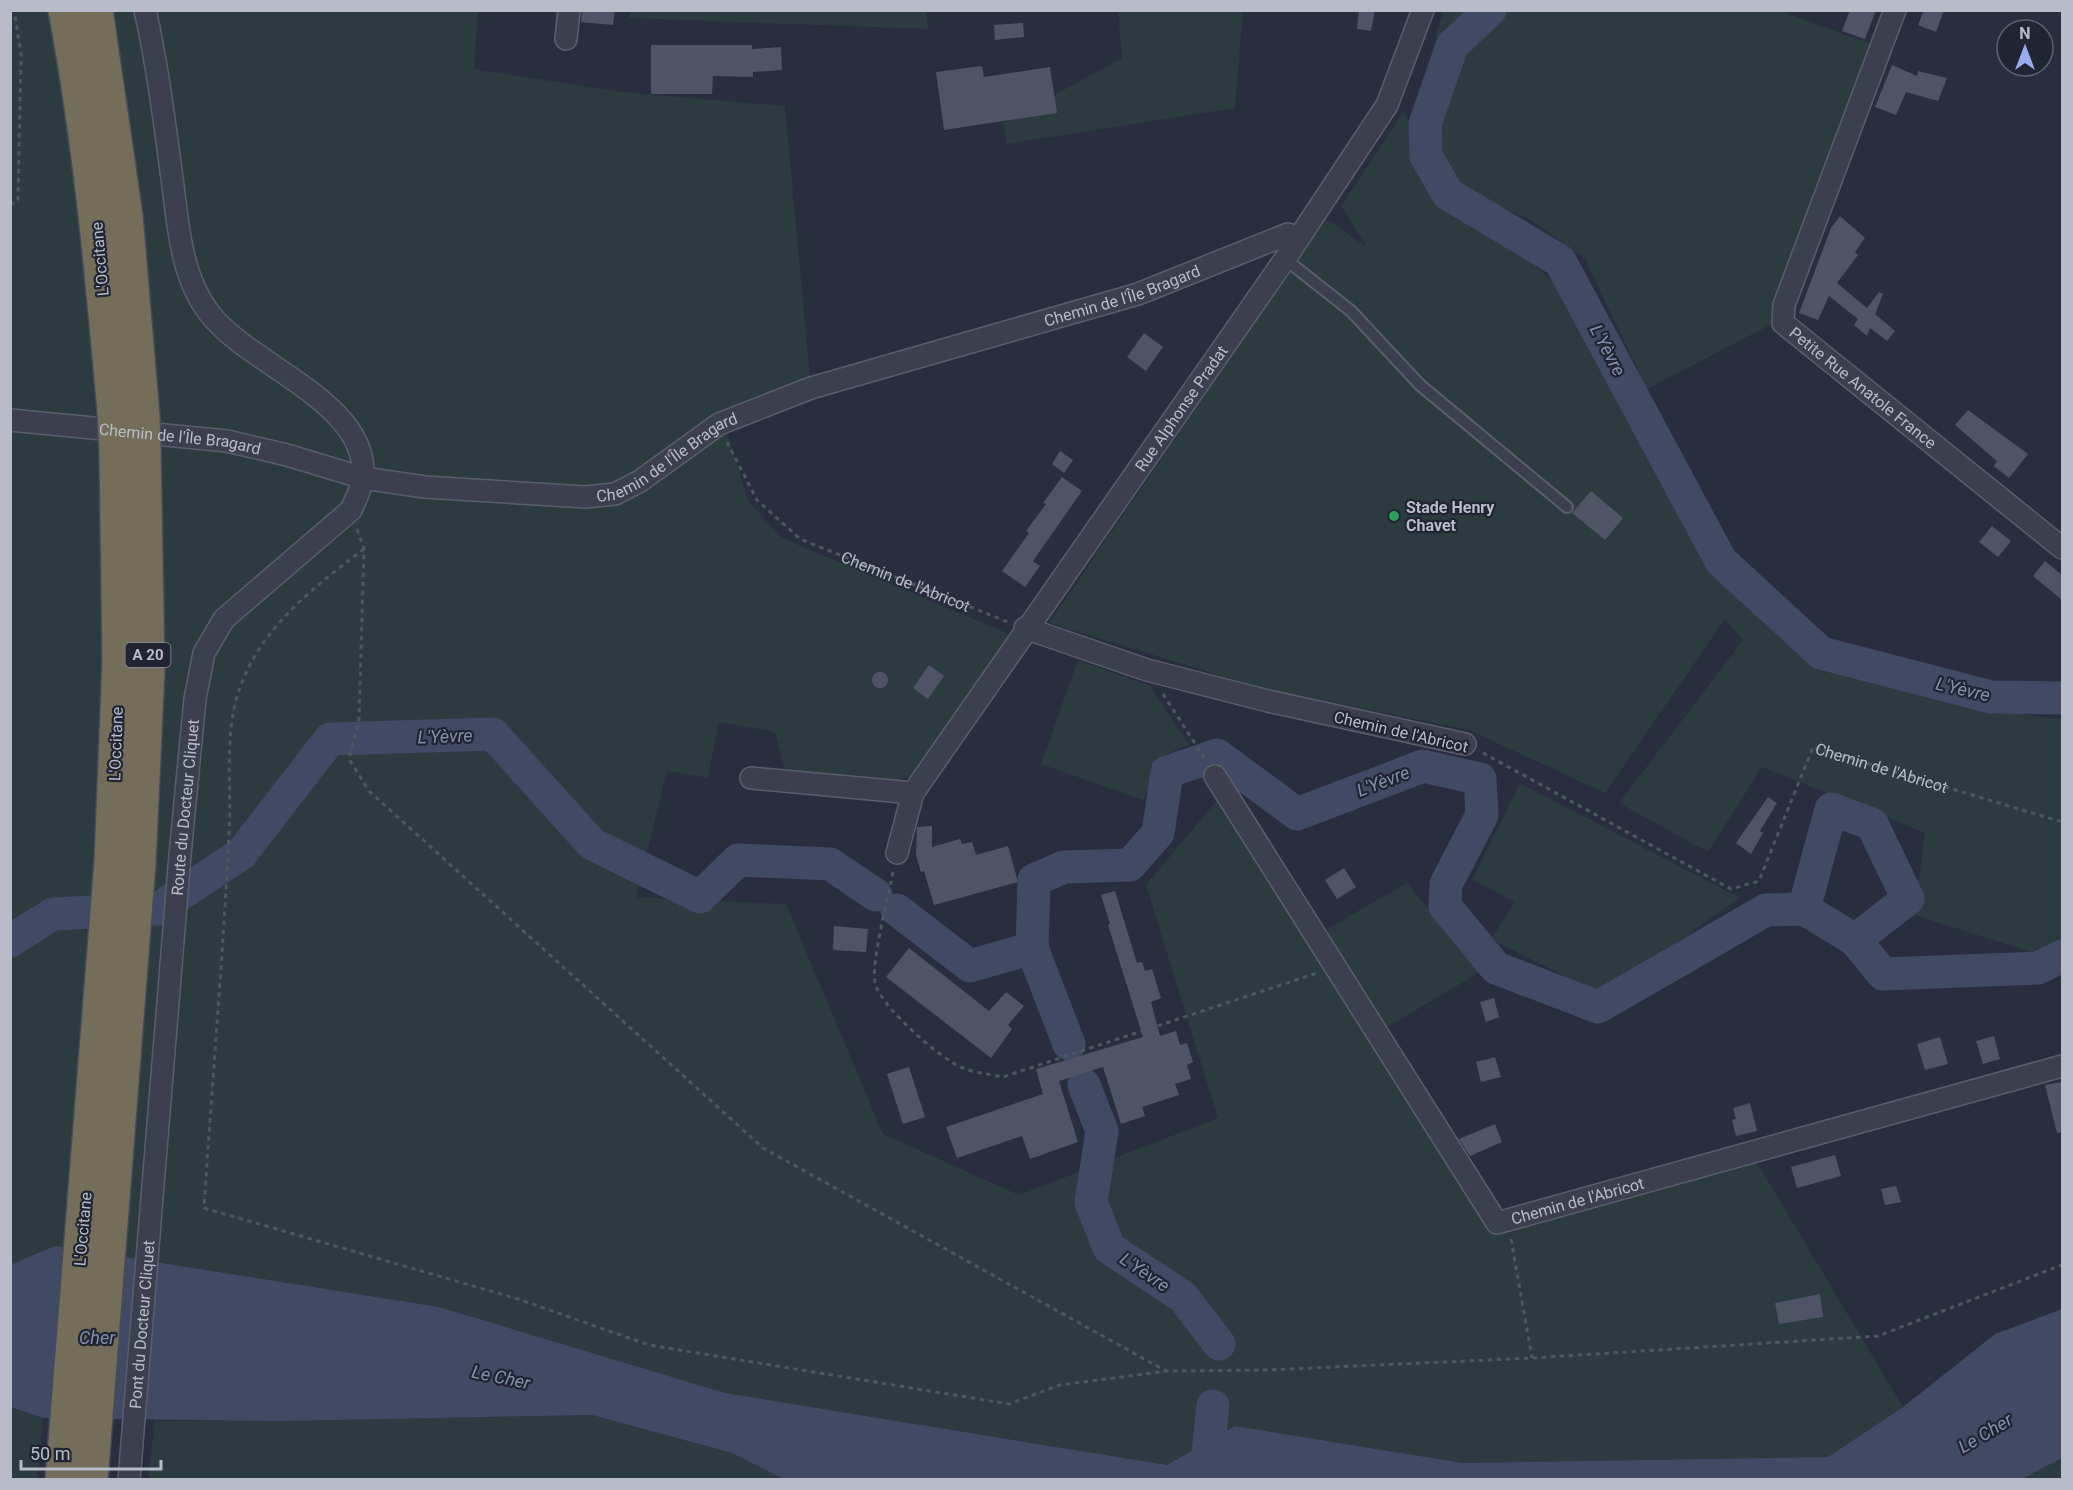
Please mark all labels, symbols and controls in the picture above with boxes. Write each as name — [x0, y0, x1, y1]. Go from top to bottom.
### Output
north arrow — [1995, 18, 2055, 78]
text: N — [2019, 24, 2031, 43]
street label: L'Occitane — [87, 221, 113, 297]
street label: Chemin de l'Île Bragard — [1042, 261, 1203, 330]
water label: L'Yèvre — [1586, 321, 1630, 379]
street label: Petite Rue Anatole France — [1786, 323, 1940, 452]
street label: Rue Alphonse Pradat — [1131, 342, 1231, 475]
street label: Chemin de l'Île Bragard — [595, 408, 740, 505]
street label: Chemin de l'Île Bragard — [98, 419, 263, 458]
place label: Stade Henry Chavet — [1406, 498, 1495, 535]
marker: Stade Henry Chavet — [1387, 509, 1401, 523]
street label: Chemin de l'Abricot — [838, 547, 973, 615]
road number: A 20 — [126, 643, 170, 667]
water label: L'Yèvre — [1934, 673, 1992, 705]
street label: L'Occitane — [105, 707, 127, 781]
street label: Chemin de l'Abricot — [1332, 707, 1470, 757]
street label: Route du Docteur Cliquet — [167, 718, 203, 896]
water label: L'Yèvre — [417, 725, 473, 747]
street label: Chemin de l'Abricot — [1813, 739, 1950, 797]
water label: L'Yèvre — [1354, 761, 1412, 801]
street label: Chemin de l'Abricot — [1509, 1173, 1646, 1228]
street label: L'Occitane — [70, 1191, 96, 1267]
street label: Pont du Docteur Cliquet — [125, 1240, 158, 1409]
water label: L'Yèvre — [1116, 1248, 1174, 1296]
water label: Cher — [79, 1327, 116, 1348]
water label: Le Cher — [470, 1361, 533, 1394]
water label: Le Cher — [1954, 1408, 2017, 1457]
scale bar — [21, 1433, 160, 1471]
text: 50 m — [30, 1443, 70, 1464]

